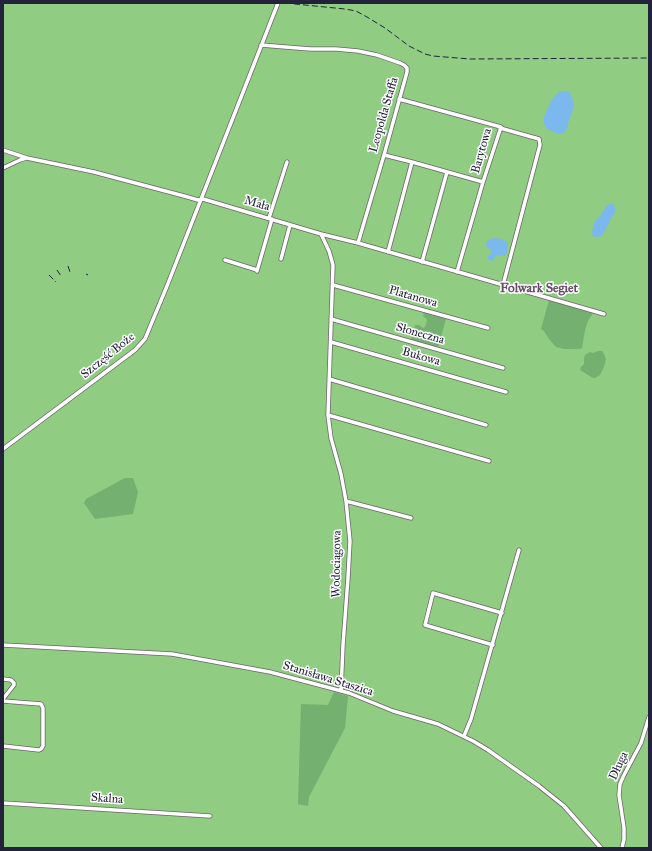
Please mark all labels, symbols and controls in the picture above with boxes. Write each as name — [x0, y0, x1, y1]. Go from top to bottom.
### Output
street label: Leopolda Staffa — [366, 76, 402, 154]
street label: Barytowa — [469, 127, 495, 175]
street label: Mała — [243, 194, 271, 214]
district label: Folwark Segiet — [500, 281, 578, 297]
street label: Platanowa — [387, 283, 439, 311]
street label: Słoneczna — [394, 320, 446, 348]
street label: Szczęść Boże — [78, 330, 138, 382]
street label: Bukowa — [400, 345, 442, 369]
street label: Wodociągowa — [329, 530, 345, 598]
street label: Stanisława Staszica — [281, 658, 375, 700]
street label: Długa — [606, 749, 632, 783]
street label: Skalna — [90, 791, 124, 807]

